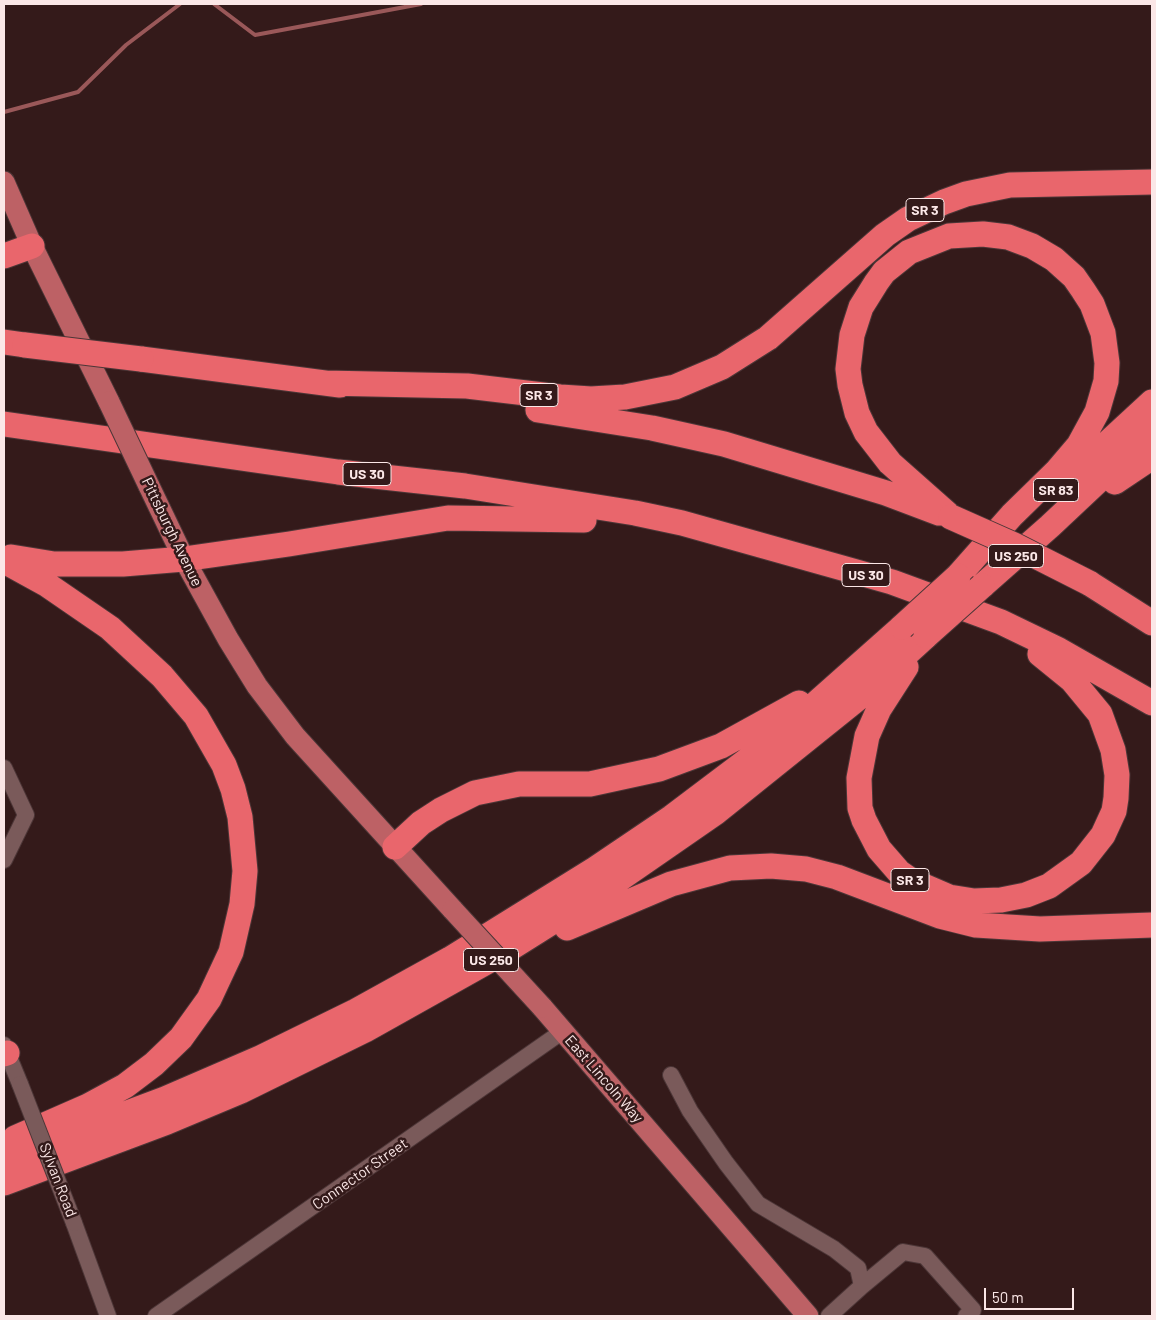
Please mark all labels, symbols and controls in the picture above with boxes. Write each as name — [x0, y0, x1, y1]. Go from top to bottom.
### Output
road number: SR 3 — [906, 198, 944, 222]
road number: SR 3 — [520, 384, 558, 406]
road number: US 30 — [343, 462, 391, 486]
street label: Pittsburgh Avenue — [138, 475, 206, 589]
road number: SR 83 — [1034, 478, 1078, 502]
road number: US 250 — [988, 544, 1044, 568]
road number: US 30 — [842, 564, 890, 586]
road number: SR 3 — [891, 868, 929, 892]
road number: US 250 — [464, 948, 518, 972]
street label: East Lincoln Way — [561, 1032, 647, 1126]
street label: Connector Street — [309, 1135, 411, 1213]
street label: Sylvan Road — [36, 1140, 80, 1220]
scale bar — [986, 1278, 1076, 1310]
text: 50 m — [992, 1288, 1024, 1306]

